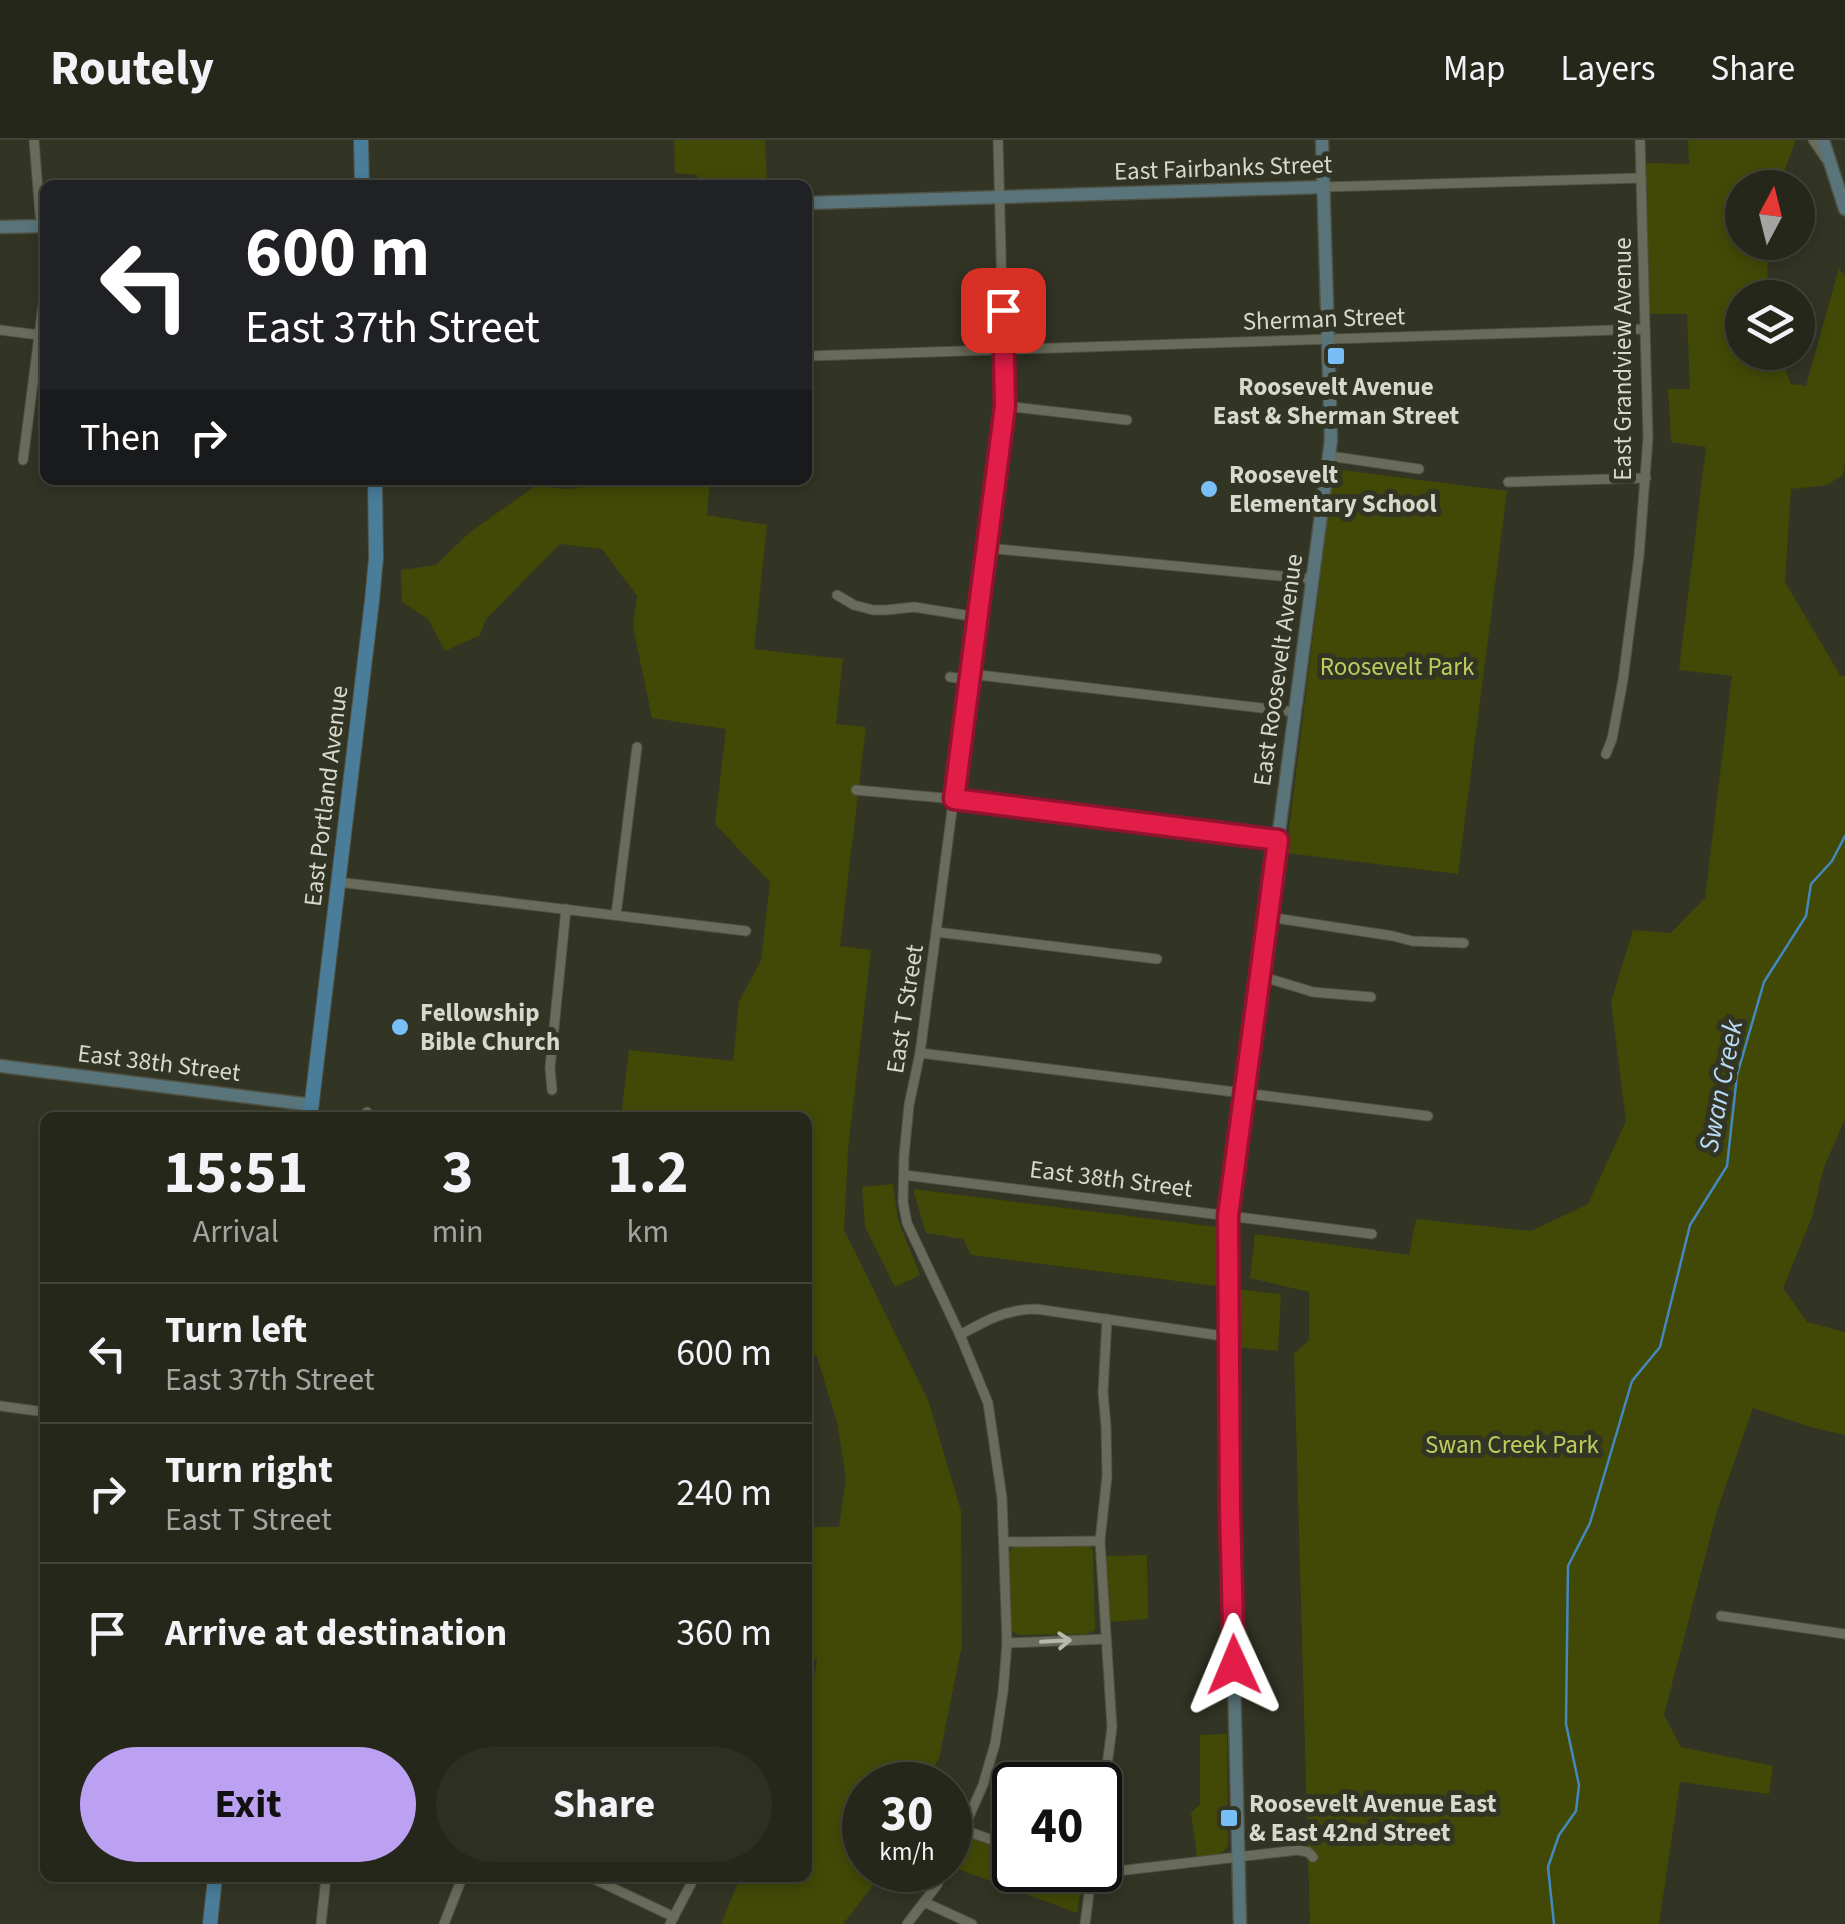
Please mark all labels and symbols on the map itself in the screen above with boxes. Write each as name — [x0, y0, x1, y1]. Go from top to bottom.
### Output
street label: East Fairbanks Street — [1113, 146, 1333, 190]
north arrow — [1725, 170, 1815, 260]
street label: East Grandview Avenue — [1605, 237, 1641, 481]
pin — [961, 268, 1046, 353]
street label: Sherman Street — [1242, 298, 1406, 340]
marker: Roosevelt Avenue East & Sherman Street — [1325, 345, 1347, 367]
place label: Roosevelt Avenue East & Sherman Street — [1213, 369, 1460, 434]
place label: Roosevelt Elementary School — [1229, 457, 1437, 522]
marker: Roosevelt Elementary School — [1198, 478, 1220, 500]
street label: East Roosevelt Avenue — [1244, 552, 1312, 788]
park label: Roosevelt Park — [1320, 649, 1475, 685]
street label: East Portland Avenue — [295, 684, 357, 908]
street label: East T Street — [877, 941, 933, 1076]
place label: Fellowship Bible Church — [420, 995, 560, 1060]
marker: Fellowship Bible Church — [389, 1016, 411, 1038]
water label: Swan Creek — [1689, 1016, 1754, 1156]
street label: East 38th Street — [76, 1035, 243, 1091]
street label: East 38th Street — [1028, 1151, 1195, 1207]
park label: Swan Creek Park — [1425, 1427, 1600, 1463]
position arrow — [1182, 1613, 1286, 1717]
one-way arrow — [1039, 1631, 1071, 1650]
speed limit sign: 40 — [992, 1762, 1122, 1892]
place label: Roosevelt Avenue East & East 42nd Street — [1249, 1786, 1497, 1851]
marker: Roosevelt Avenue East & East 42nd Street — [1218, 1807, 1240, 1829]

